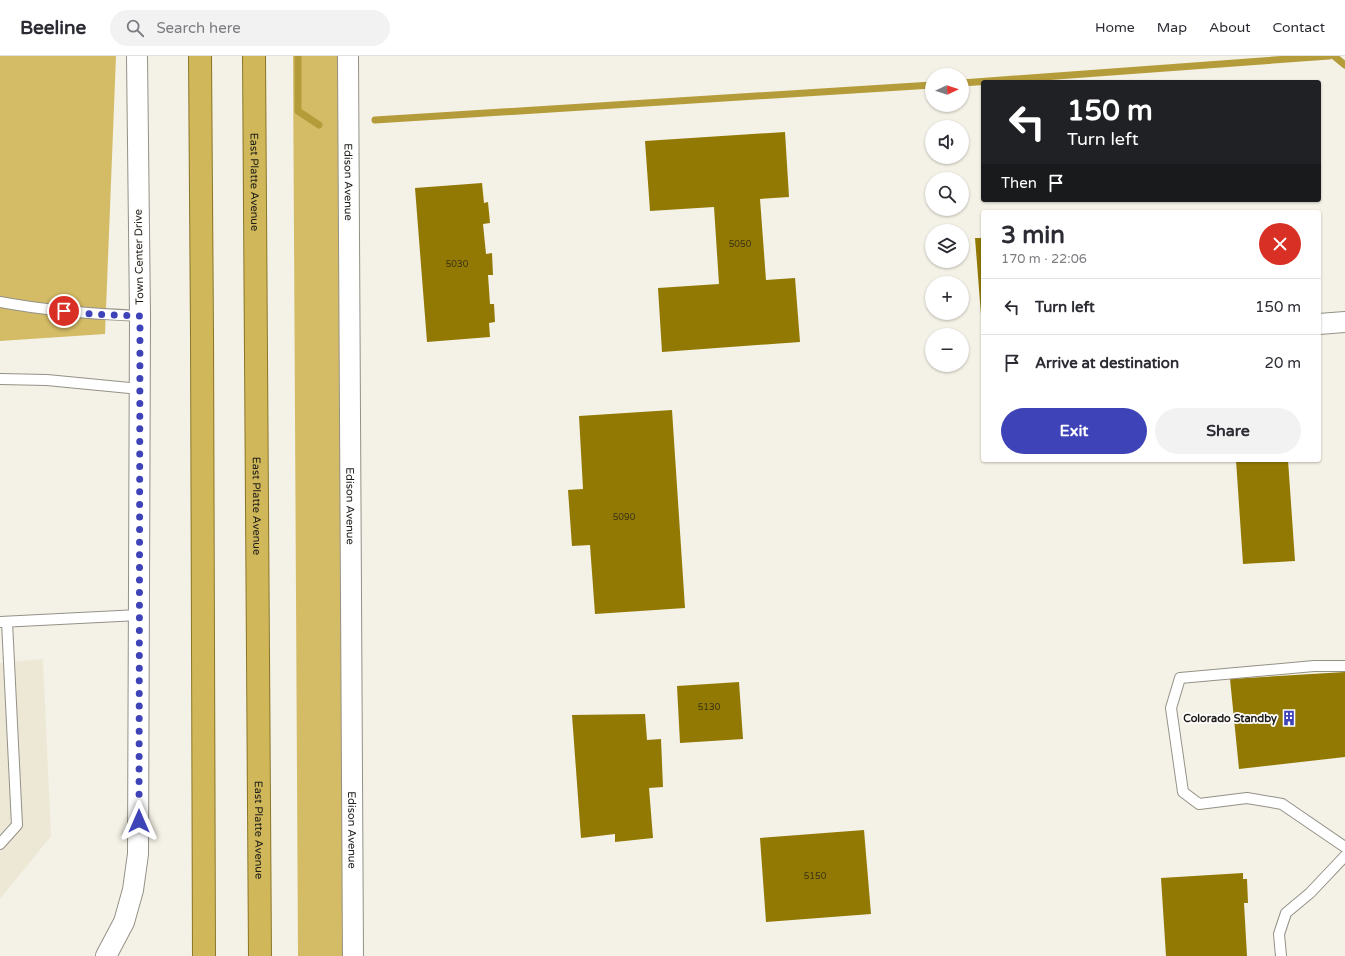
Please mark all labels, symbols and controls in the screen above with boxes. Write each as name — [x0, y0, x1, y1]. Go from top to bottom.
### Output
search box — [110, 10, 390, 46]
text: Beeline — [20, 17, 86, 39]
icon: search — [124, 17, 146, 39]
text: Search here — [156, 19, 241, 37]
text: Home — [1095, 19, 1135, 36]
text: Map — [1157, 19, 1187, 36]
text: About — [1209, 19, 1251, 36]
text: Contact — [1273, 19, 1325, 36]
north arrow — [925, 68, 969, 112]
map controls — [925, 68, 969, 372]
text: 150 m — [1067, 94, 1153, 128]
icon: left — [1001, 96, 1053, 148]
button: sound — [925, 120, 969, 164]
text: Turn left — [1067, 128, 1139, 150]
street label: East Platte Avenue — [248, 133, 262, 231]
street label: Edison Avenue — [342, 143, 355, 221]
button: search — [925, 172, 969, 216]
icon: arrive — [1045, 172, 1067, 194]
text: Then — [1001, 174, 1037, 192]
street label: Town Center Drive — [132, 209, 146, 305]
text: 3 min — [1001, 221, 1065, 250]
button: close — [1259, 223, 1301, 265]
button: layers — [925, 224, 969, 268]
house number: 5050 — [729, 239, 752, 250]
text: 170 m · 22:06 — [1001, 251, 1087, 267]
house number: 5030 — [446, 259, 469, 270]
button: + — [925, 276, 969, 320]
pin — [47, 294, 81, 328]
icon: left — [1001, 296, 1023, 318]
text: Turn left — [1035, 298, 1095, 316]
text: 150 m — [1255, 298, 1301, 316]
icon: arrive — [53, 300, 75, 322]
button: − — [925, 328, 969, 372]
icon: arrive — [1001, 352, 1023, 374]
text: Arrive at destination — [1035, 354, 1179, 372]
text: 20 m — [1264, 354, 1301, 372]
button: Exit — [1001, 408, 1147, 454]
button: Share — [1155, 408, 1301, 454]
street label: East Platte Avenue — [250, 457, 264, 555]
street label: Edison Avenue — [344, 467, 357, 545]
house number: 5090 — [613, 512, 636, 523]
house number: 5130 — [698, 702, 721, 713]
building icon: Colorado Standby — [1280, 709, 1298, 727]
place label: Colorado Standby — [1183, 712, 1277, 726]
street label: East Platte Avenue — [252, 781, 266, 879]
street label: Edison Avenue — [346, 791, 359, 869]
position arrow — [118, 800, 160, 842]
house number: 5150 — [804, 871, 827, 882]

